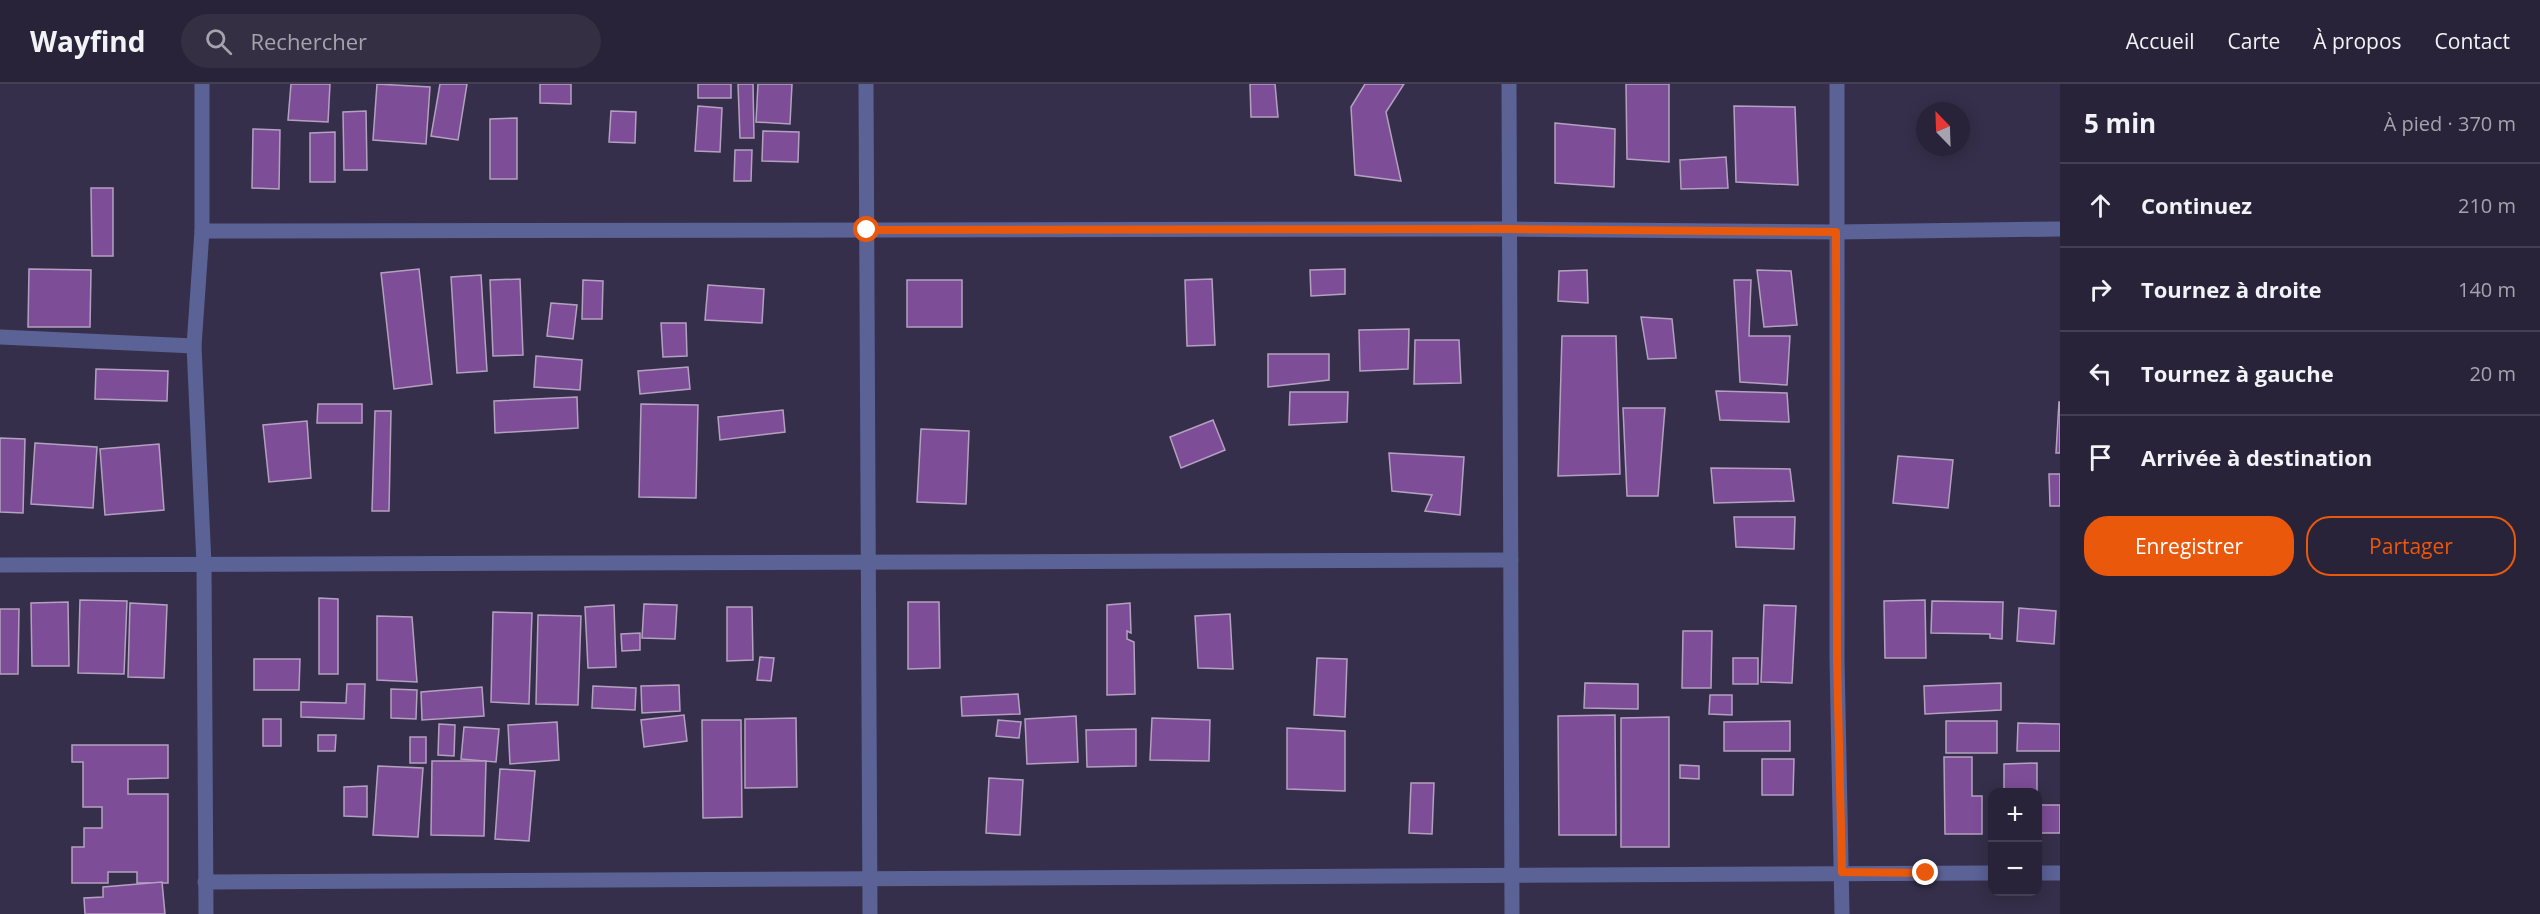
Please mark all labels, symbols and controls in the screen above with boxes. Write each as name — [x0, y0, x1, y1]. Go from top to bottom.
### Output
search box — [181, 14, 601, 68]
text: Wayfind — [30, 22, 145, 60]
icon: search — [202, 25, 235, 58]
text: Rechercher — [250, 26, 367, 56]
text: Accueil — [2126, 27, 2194, 55]
text: Carte — [2227, 27, 2280, 55]
text: À propos — [2313, 27, 2402, 55]
text: Contact — [2435, 27, 2510, 55]
north arrow — [1916, 102, 1970, 156]
text: 5 min — [2084, 105, 2156, 141]
text: À pied · 370 m — [2384, 110, 2516, 137]
icon: ahead — [2084, 189, 2117, 222]
text: Continuez — [2141, 190, 2252, 220]
text: 210 m — [2458, 192, 2516, 219]
route start — [853, 216, 879, 242]
icon: right — [2084, 273, 2117, 306]
text: Tournez à droite — [2141, 274, 2322, 304]
text: 140 m — [2458, 276, 2516, 303]
icon: left — [2084, 357, 2117, 390]
text: Tournez à gauche — [2141, 358, 2334, 388]
text: 20 m — [2469, 360, 2516, 387]
icon: arrive — [2084, 441, 2117, 474]
text: Arrivée à destination — [2141, 442, 2372, 472]
button: Enregistrer — [2084, 516, 2294, 576]
button: Partager — [2306, 516, 2516, 576]
map controls — [1988, 788, 2042, 896]
button: + — [1988, 788, 2042, 842]
button: − — [1988, 842, 2042, 896]
route end — [1912, 859, 1938, 885]

